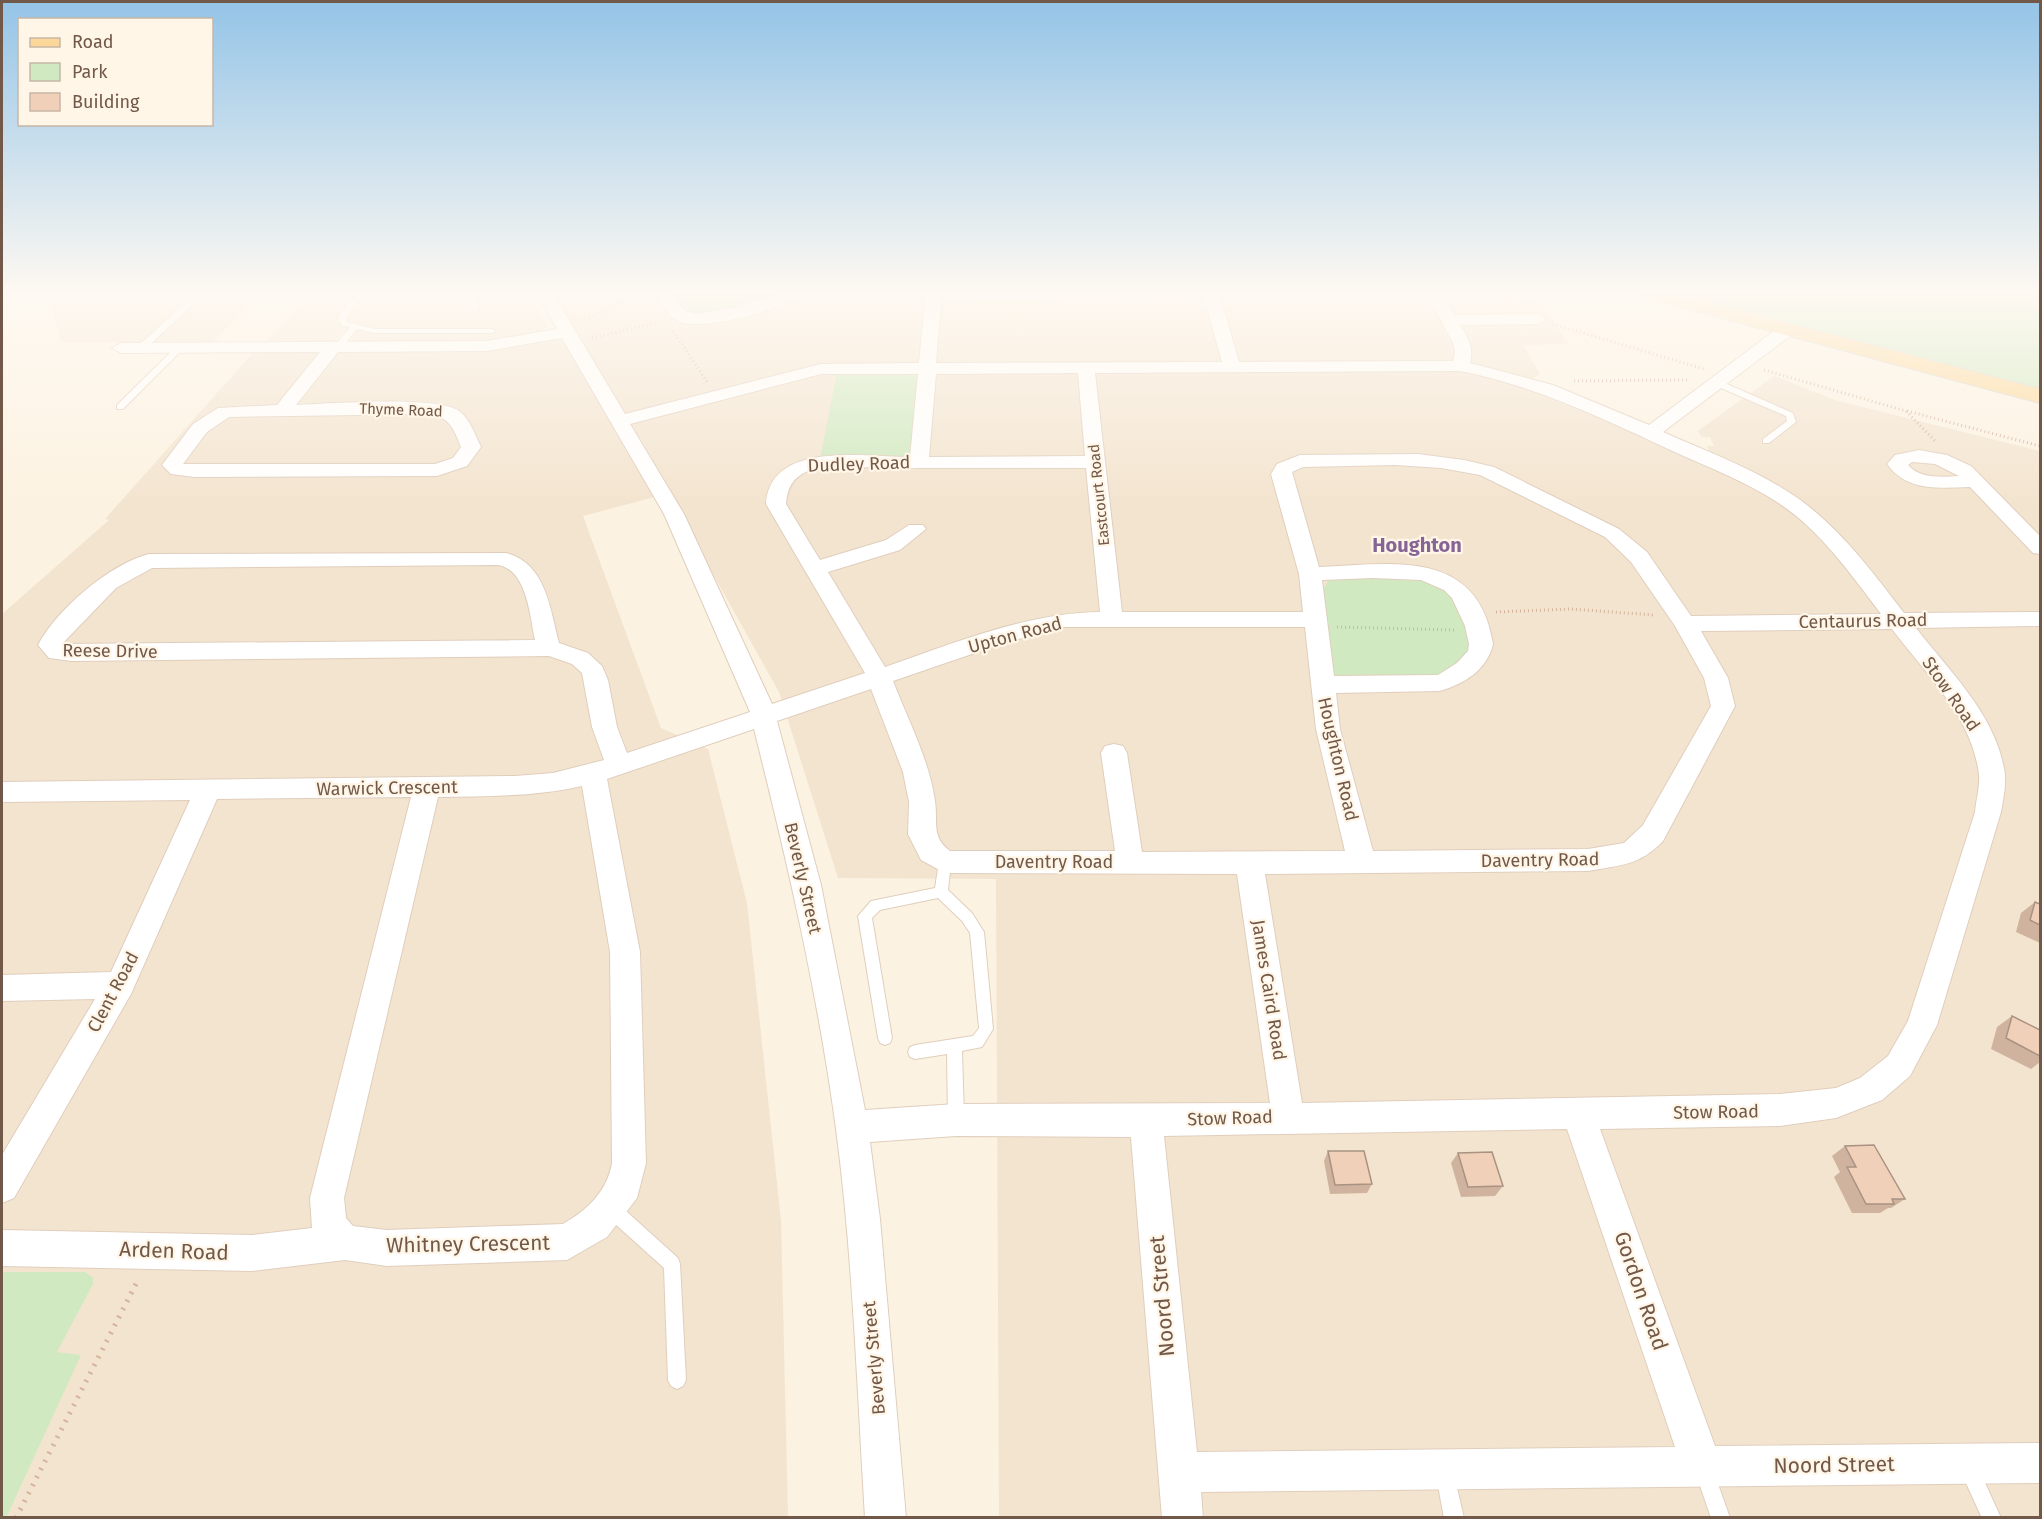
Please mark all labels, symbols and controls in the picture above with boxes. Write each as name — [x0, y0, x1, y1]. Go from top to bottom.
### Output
legend — [18, 18, 213, 126]
text: Road — [72, 31, 114, 53]
text: Park — [72, 61, 108, 83]
text: Building — [72, 91, 140, 113]
street label: Thyme Road — [359, 400, 443, 420]
street label: Eastcourt Road — [1085, 443, 1113, 547]
street label: Dudley Road — [807, 451, 911, 477]
district label: Houghton — [1372, 533, 1462, 557]
street label: Centaurus Road — [1798, 609, 1928, 633]
street label: Upton Road — [966, 612, 1064, 658]
street label: Reese Drive — [62, 639, 158, 663]
street label: Stow Road — [1917, 653, 1985, 735]
street label: Houghton Road — [1313, 695, 1363, 823]
street label: Warwick Crescent — [316, 776, 458, 800]
street label: Beverly Street — [779, 820, 827, 936]
street label: Daventry Road — [1480, 848, 1600, 872]
street label: Daventry Road — [995, 851, 1113, 873]
street label: James Caird Road — [1247, 918, 1291, 1062]
street label: Clent Road — [83, 948, 143, 1036]
street label: Stow Road — [1673, 1100, 1759, 1124]
street label: Stow Road — [1187, 1106, 1273, 1130]
street label: Gordon Road — [1609, 1228, 1673, 1354]
street label: Whitney Crescent — [386, 1230, 551, 1258]
street label: Noord Street — [1144, 1234, 1180, 1358]
street label: Arden Road — [119, 1236, 229, 1266]
street label: Beverly Street — [858, 1300, 890, 1416]
street label: Noord Street — [1773, 1451, 1895, 1479]

